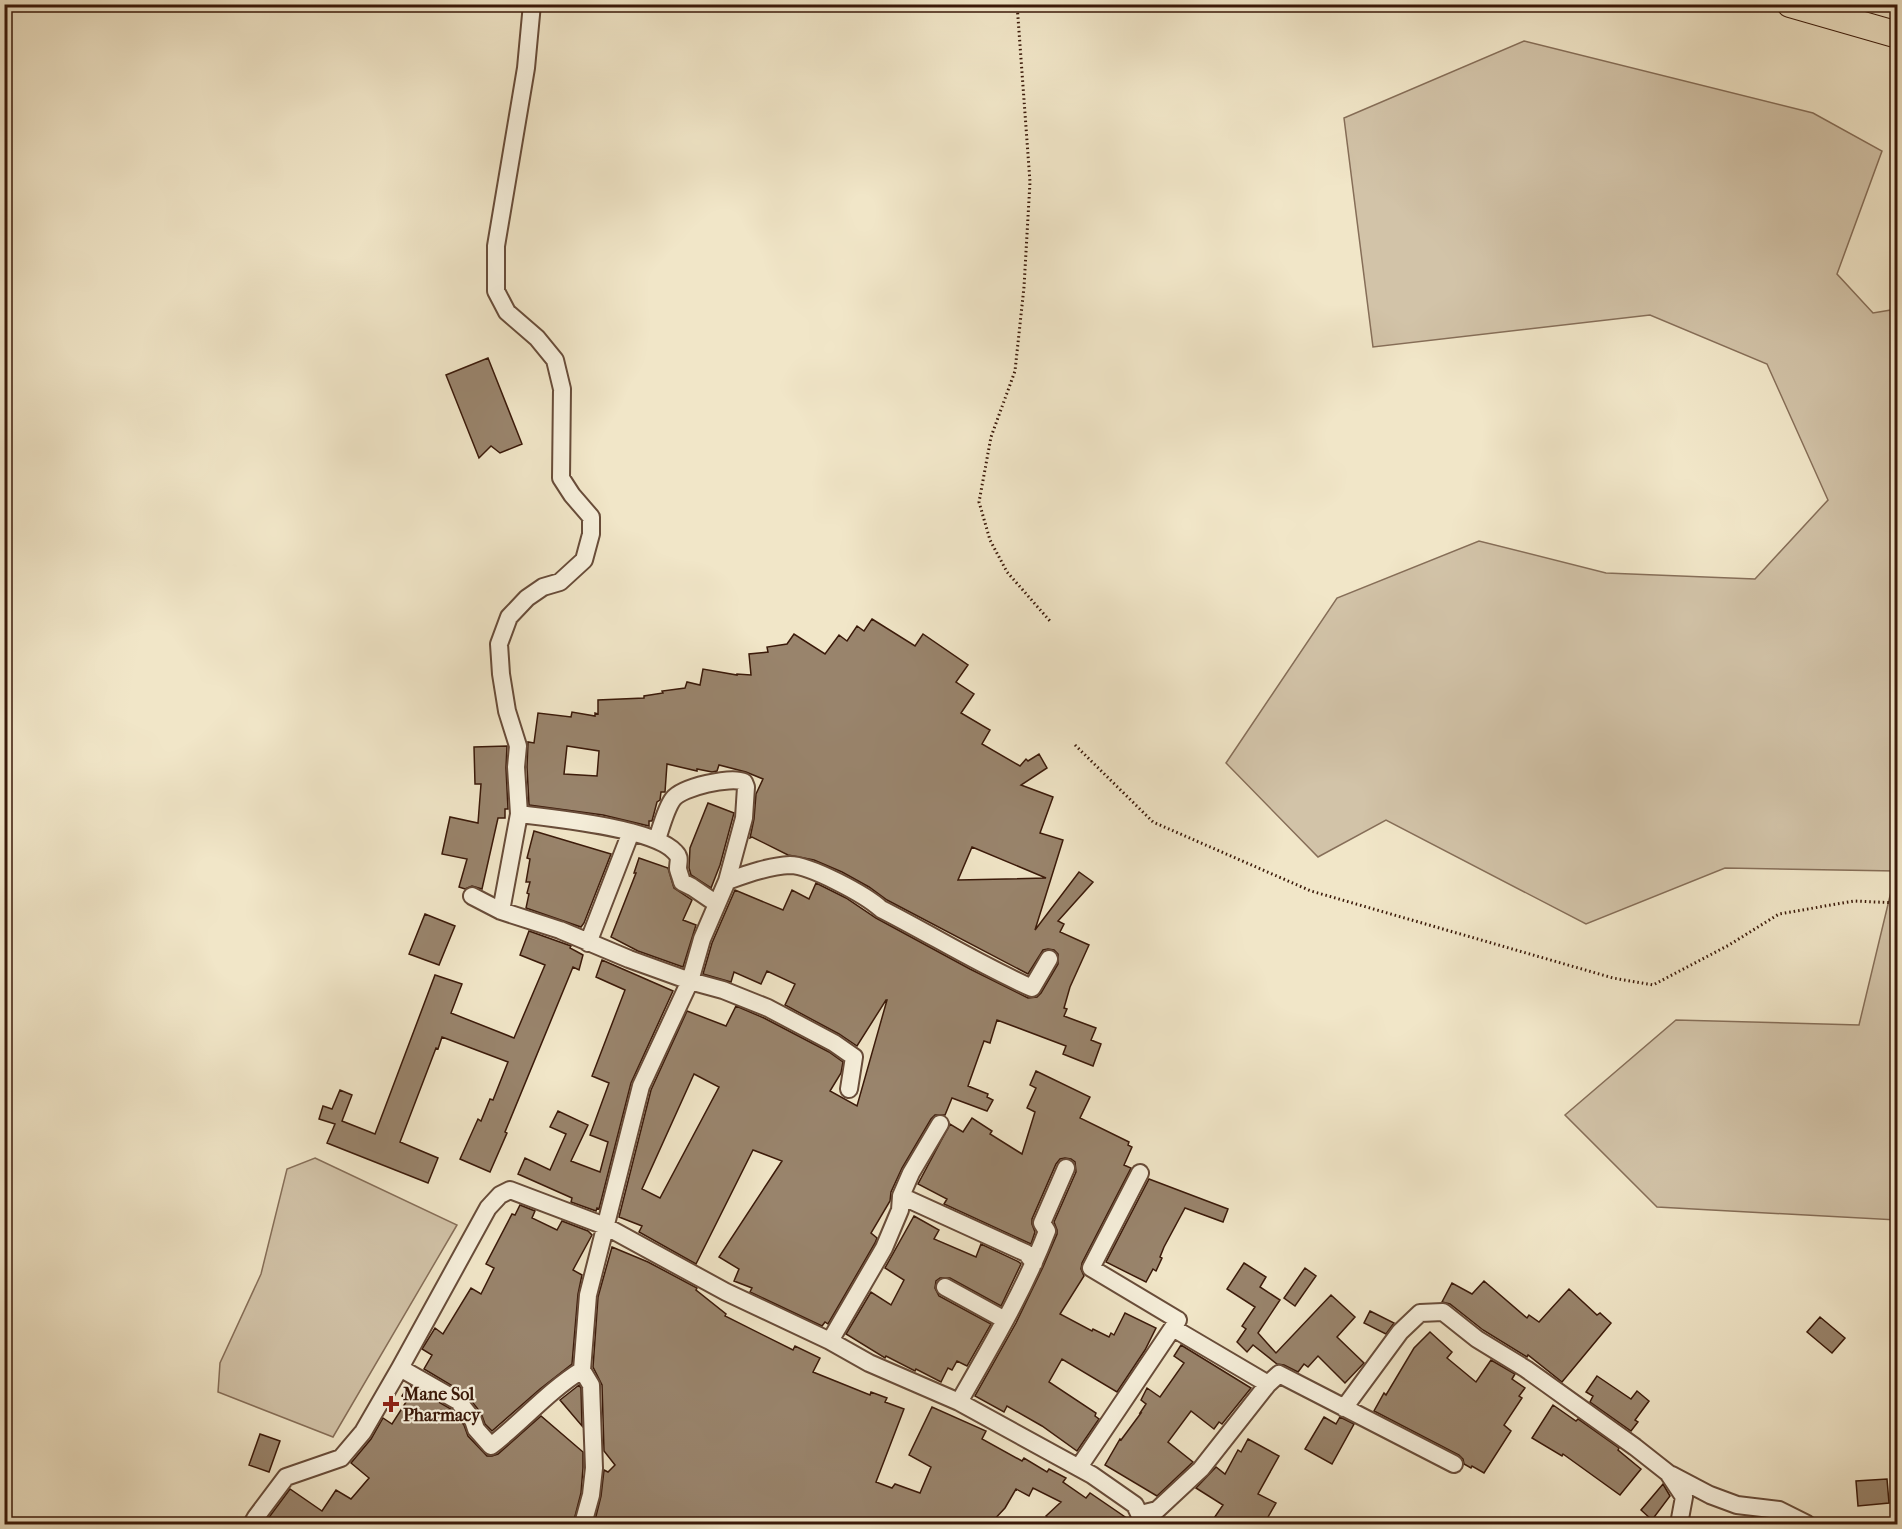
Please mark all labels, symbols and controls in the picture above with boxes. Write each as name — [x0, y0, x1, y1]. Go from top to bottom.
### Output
place label: Mane Sol Pharmacy — [402, 1384, 482, 1426]
marker: Mane Sol Pharmacy — [384, 1397, 398, 1411]

